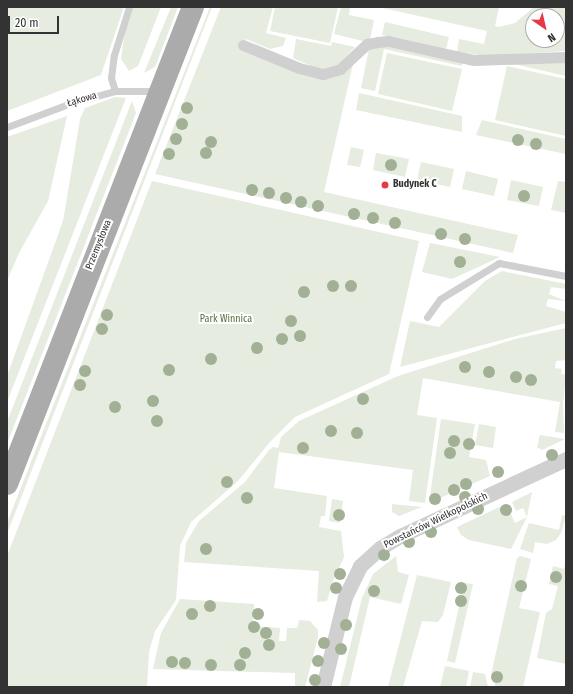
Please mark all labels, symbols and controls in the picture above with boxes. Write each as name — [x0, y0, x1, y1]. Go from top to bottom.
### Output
scale bar — [10, 8, 61, 34]
north arrow — [525, 8, 565, 48]
text: 20 m — [15, 16, 39, 30]
text: N — [545, 30, 558, 45]
street label: Łąkowa — [66, 90, 98, 110]
place label: Budynek C — [393, 179, 437, 191]
marker: Budynek C — [380, 180, 390, 190]
street label: Przemysłowa — [84, 218, 114, 272]
park label: Park Winnica — [200, 314, 252, 326]
street label: Powstańców Wielkopolskich — [382, 491, 490, 551]

